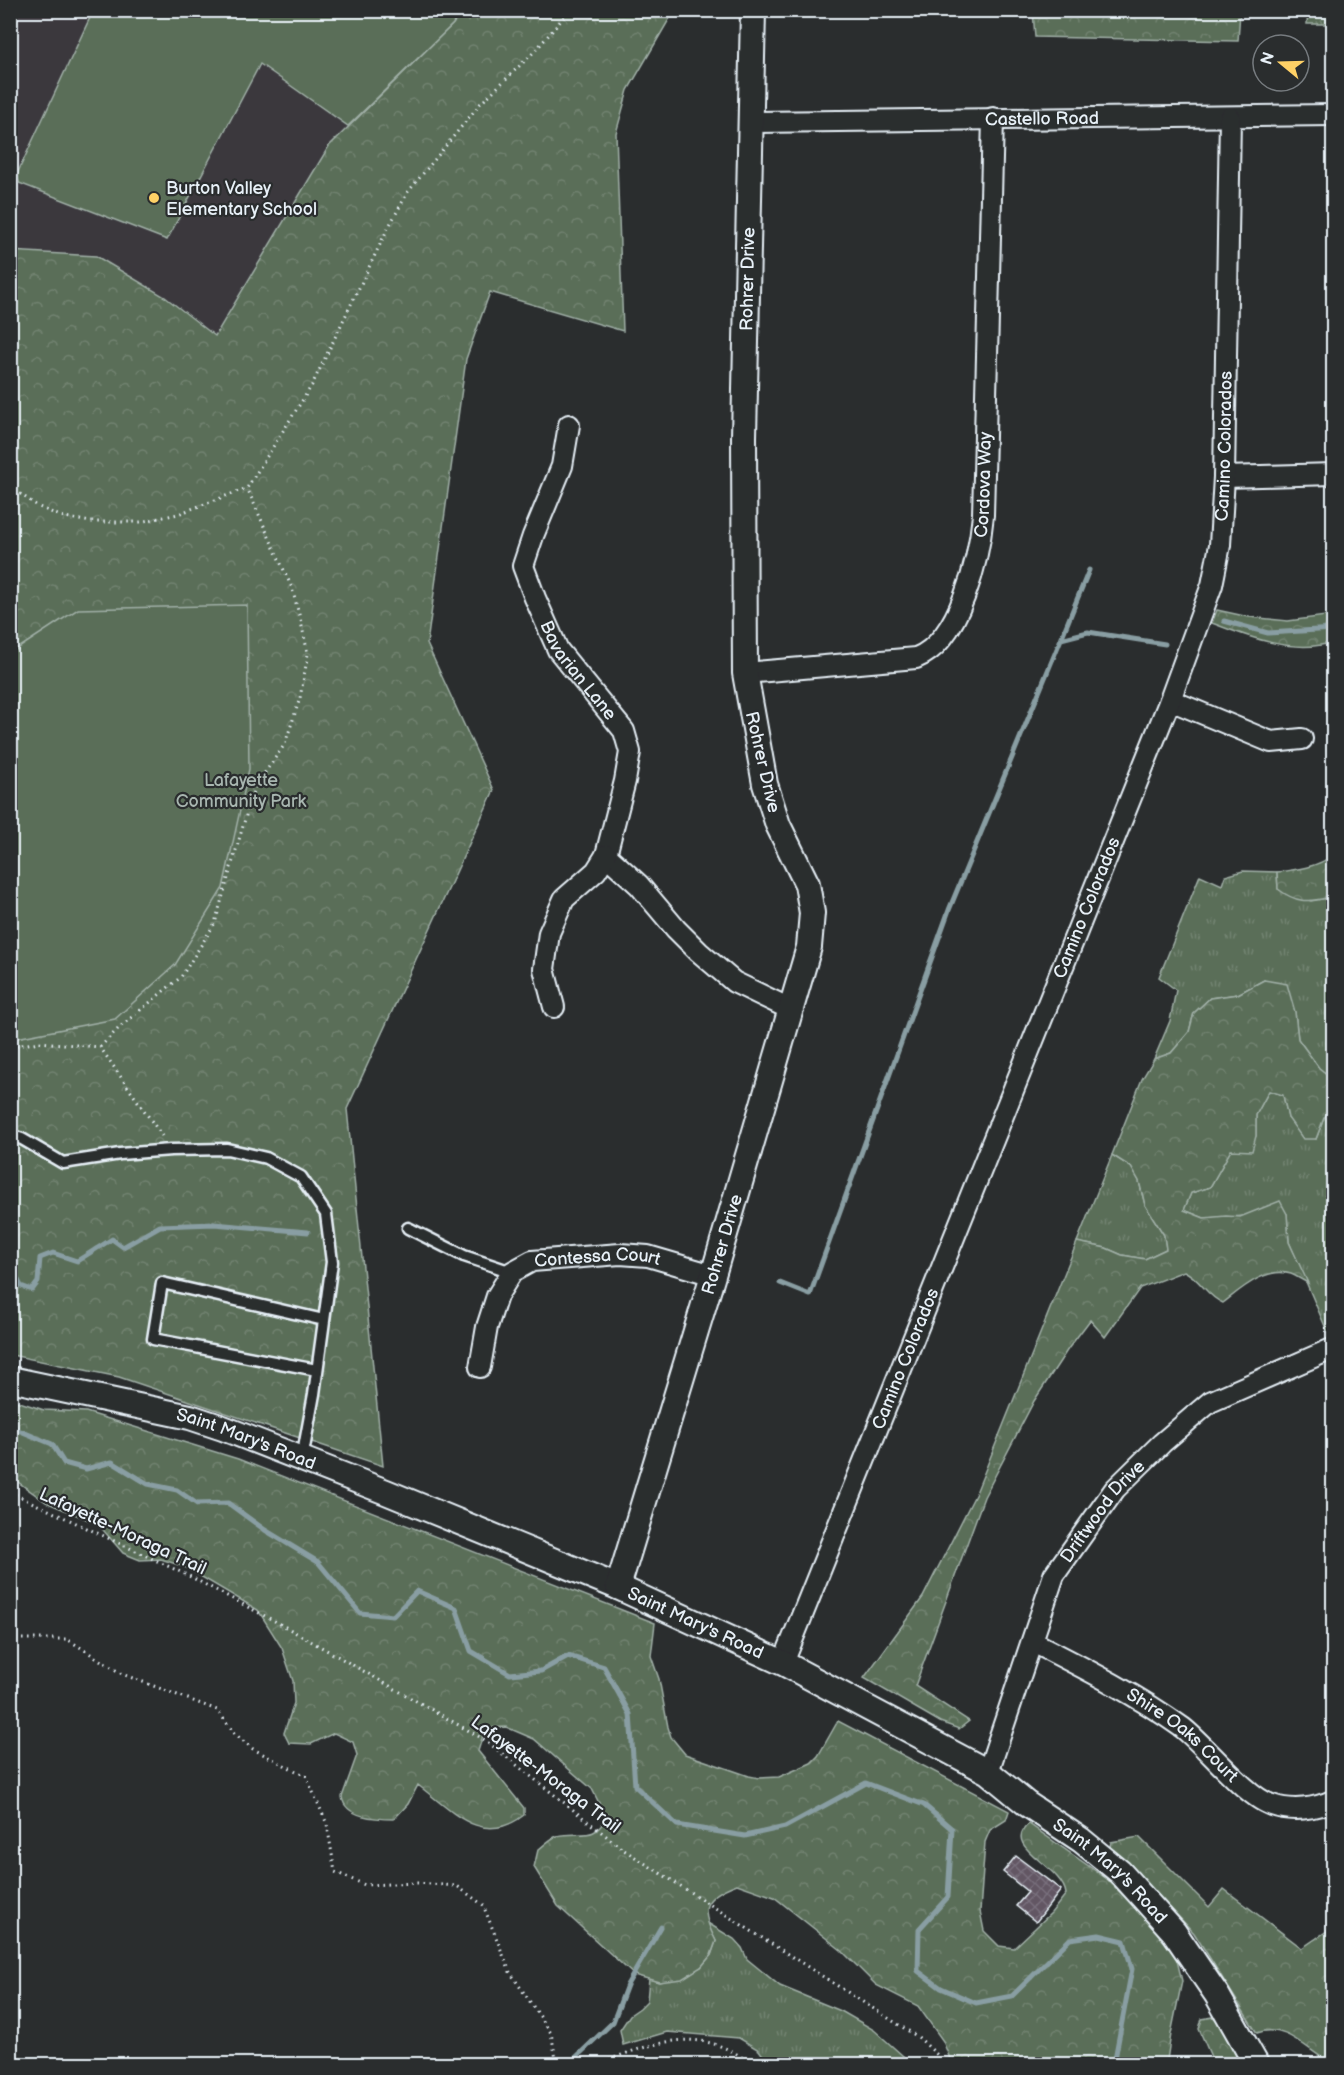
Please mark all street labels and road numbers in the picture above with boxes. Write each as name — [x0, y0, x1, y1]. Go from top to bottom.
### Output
street label: Castello Road — [985, 108, 1099, 130]
street label: Rohrer Drive — [736, 227, 759, 331]
street label: Camino Colorados — [1211, 371, 1237, 522]
street label: Cordova Way — [970, 431, 996, 539]
street label: Bavarian Lane — [535, 618, 621, 725]
street label: Rohrer Drive — [741, 709, 784, 815]
street label: Camino Colorados — [1049, 834, 1125, 982]
street label: Rohrer Drive — [698, 1192, 747, 1297]
street label: Contessa Court — [533, 1244, 664, 1272]
street label: Camino Colorados — [868, 1285, 944, 1433]
street label: Saint Mary's Road — [174, 1404, 319, 1474]
street label: Driftwood Drive — [1056, 1456, 1150, 1567]
street label: Lafayette-Moraga Trail — [36, 1483, 210, 1579]
street label: Saint Mary's Road — [624, 1583, 767, 1664]
street label: Shire Oaks Court — [1123, 1684, 1243, 1787]
street label: Lafayette-Moraga Trail — [467, 1711, 625, 1838]
street label: Saint Mary's Road — [1049, 1814, 1171, 1928]

